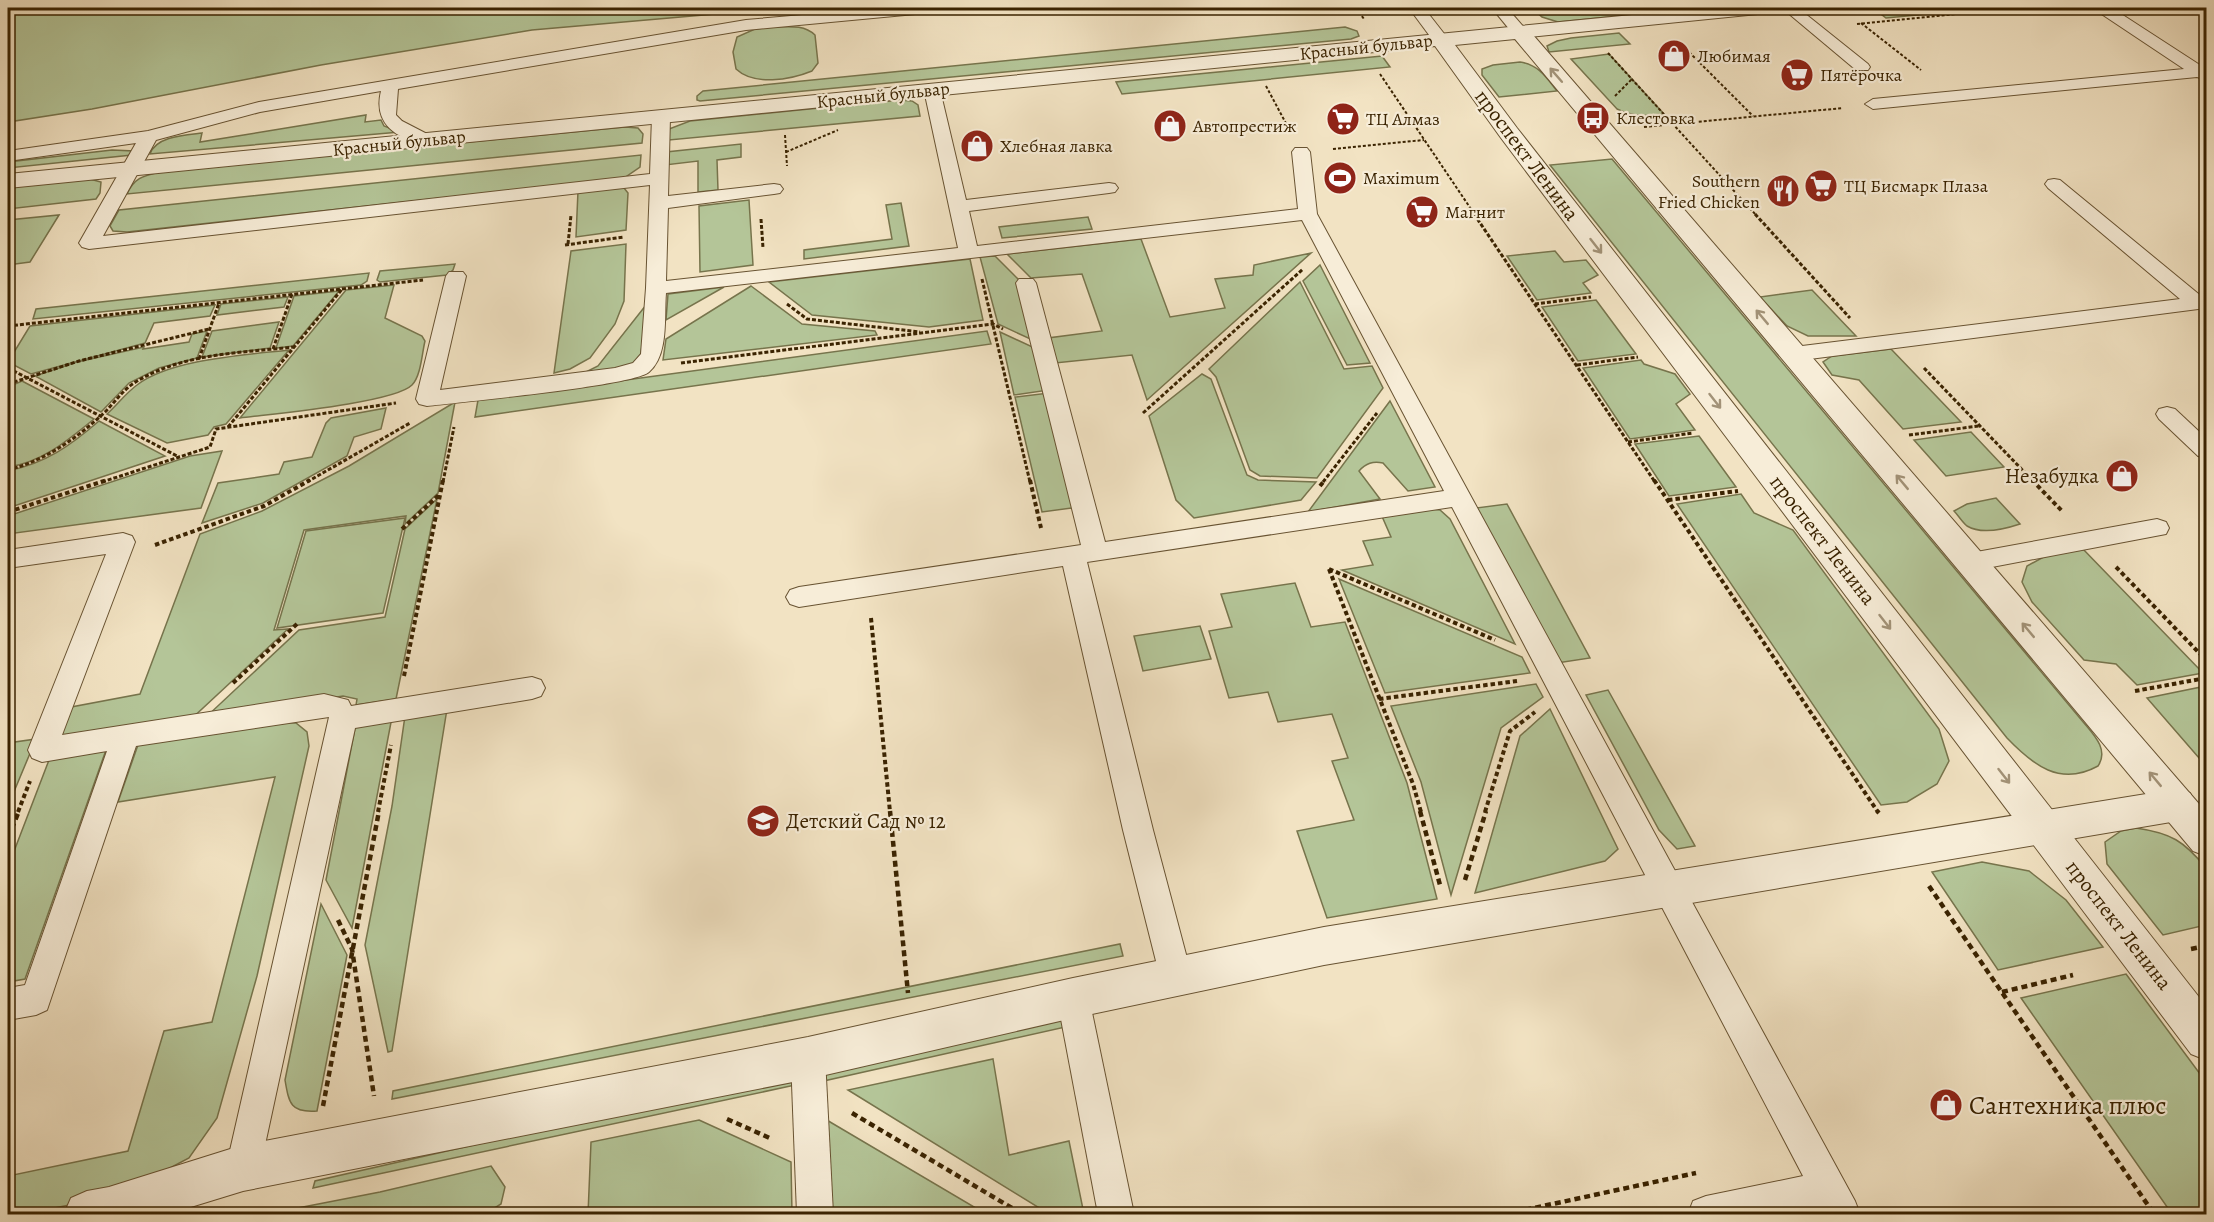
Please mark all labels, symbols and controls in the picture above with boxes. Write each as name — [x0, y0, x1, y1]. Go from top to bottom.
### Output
street label: Красный бульвар — [1298, 28, 1434, 66]
shop icon: Любимая — [1656, 38, 1692, 74]
place label: Любимая — [1697, 44, 1771, 68]
supermarket icon: Пятёрочка — [1779, 57, 1815, 93]
place label: Пятёрочка — [1820, 63, 1903, 87]
one-way arrow — [1549, 68, 1563, 83]
street label: Красный бульвар — [815, 76, 951, 114]
street label: проспект Ленина — [1468, 84, 1586, 227]
bus stop icon: Клестовка — [1575, 100, 1611, 136]
supermarket icon: ТЦ Алмаз — [1325, 101, 1361, 137]
place label: Клестовка — [1616, 106, 1696, 130]
place label: ТЦ Алмаз — [1366, 107, 1440, 131]
shop icon: Автопрестиж — [1152, 108, 1188, 144]
place label: Автопрестиж — [1192, 114, 1297, 138]
street label: Красный бульвар — [331, 124, 467, 162]
shop icon: Хлебная лавка — [959, 128, 995, 164]
place label: Хлебная лавка — [1000, 134, 1113, 158]
sports icon: Maximum — [1322, 160, 1358, 196]
place label: Maximum — [1363, 166, 1440, 190]
supermarket icon: ТЦ Бисмарк Плаза — [1803, 168, 1839, 204]
place label: Southern Fried Chicken — [1658, 169, 1760, 214]
restaurant icon: Southern Fried Chicken — [1765, 173, 1801, 209]
place label: ТЦ Бисмарк Плаза — [1844, 174, 1989, 198]
supermarket icon: Магнит — [1404, 194, 1440, 230]
place label: Магнит — [1445, 200, 1505, 224]
one-way arrow — [1589, 238, 1602, 254]
one-way arrow — [1755, 310, 1769, 325]
one-way arrow — [1709, 392, 1721, 408]
shop icon: Незабудка — [2104, 458, 2140, 494]
place label: Незабудка — [2005, 462, 2099, 490]
street label: проспект Ленина — [1763, 469, 1883, 611]
one-way arrow — [1895, 475, 1909, 490]
one-way arrow — [1879, 613, 1892, 629]
one-way arrow — [2022, 622, 2035, 638]
one-way arrow — [1998, 768, 2011, 784]
one-way arrow — [2148, 771, 2161, 787]
school or university icon: Детский Сад № 12 — [745, 803, 781, 839]
place label: Детский Сад № 12 — [786, 807, 946, 835]
street label: проспект Ленина — [2059, 854, 2179, 996]
shop icon: Сантехника плюс — [1928, 1087, 1964, 1123]
place label: Сантехника плюс — [1969, 1088, 2167, 1123]

